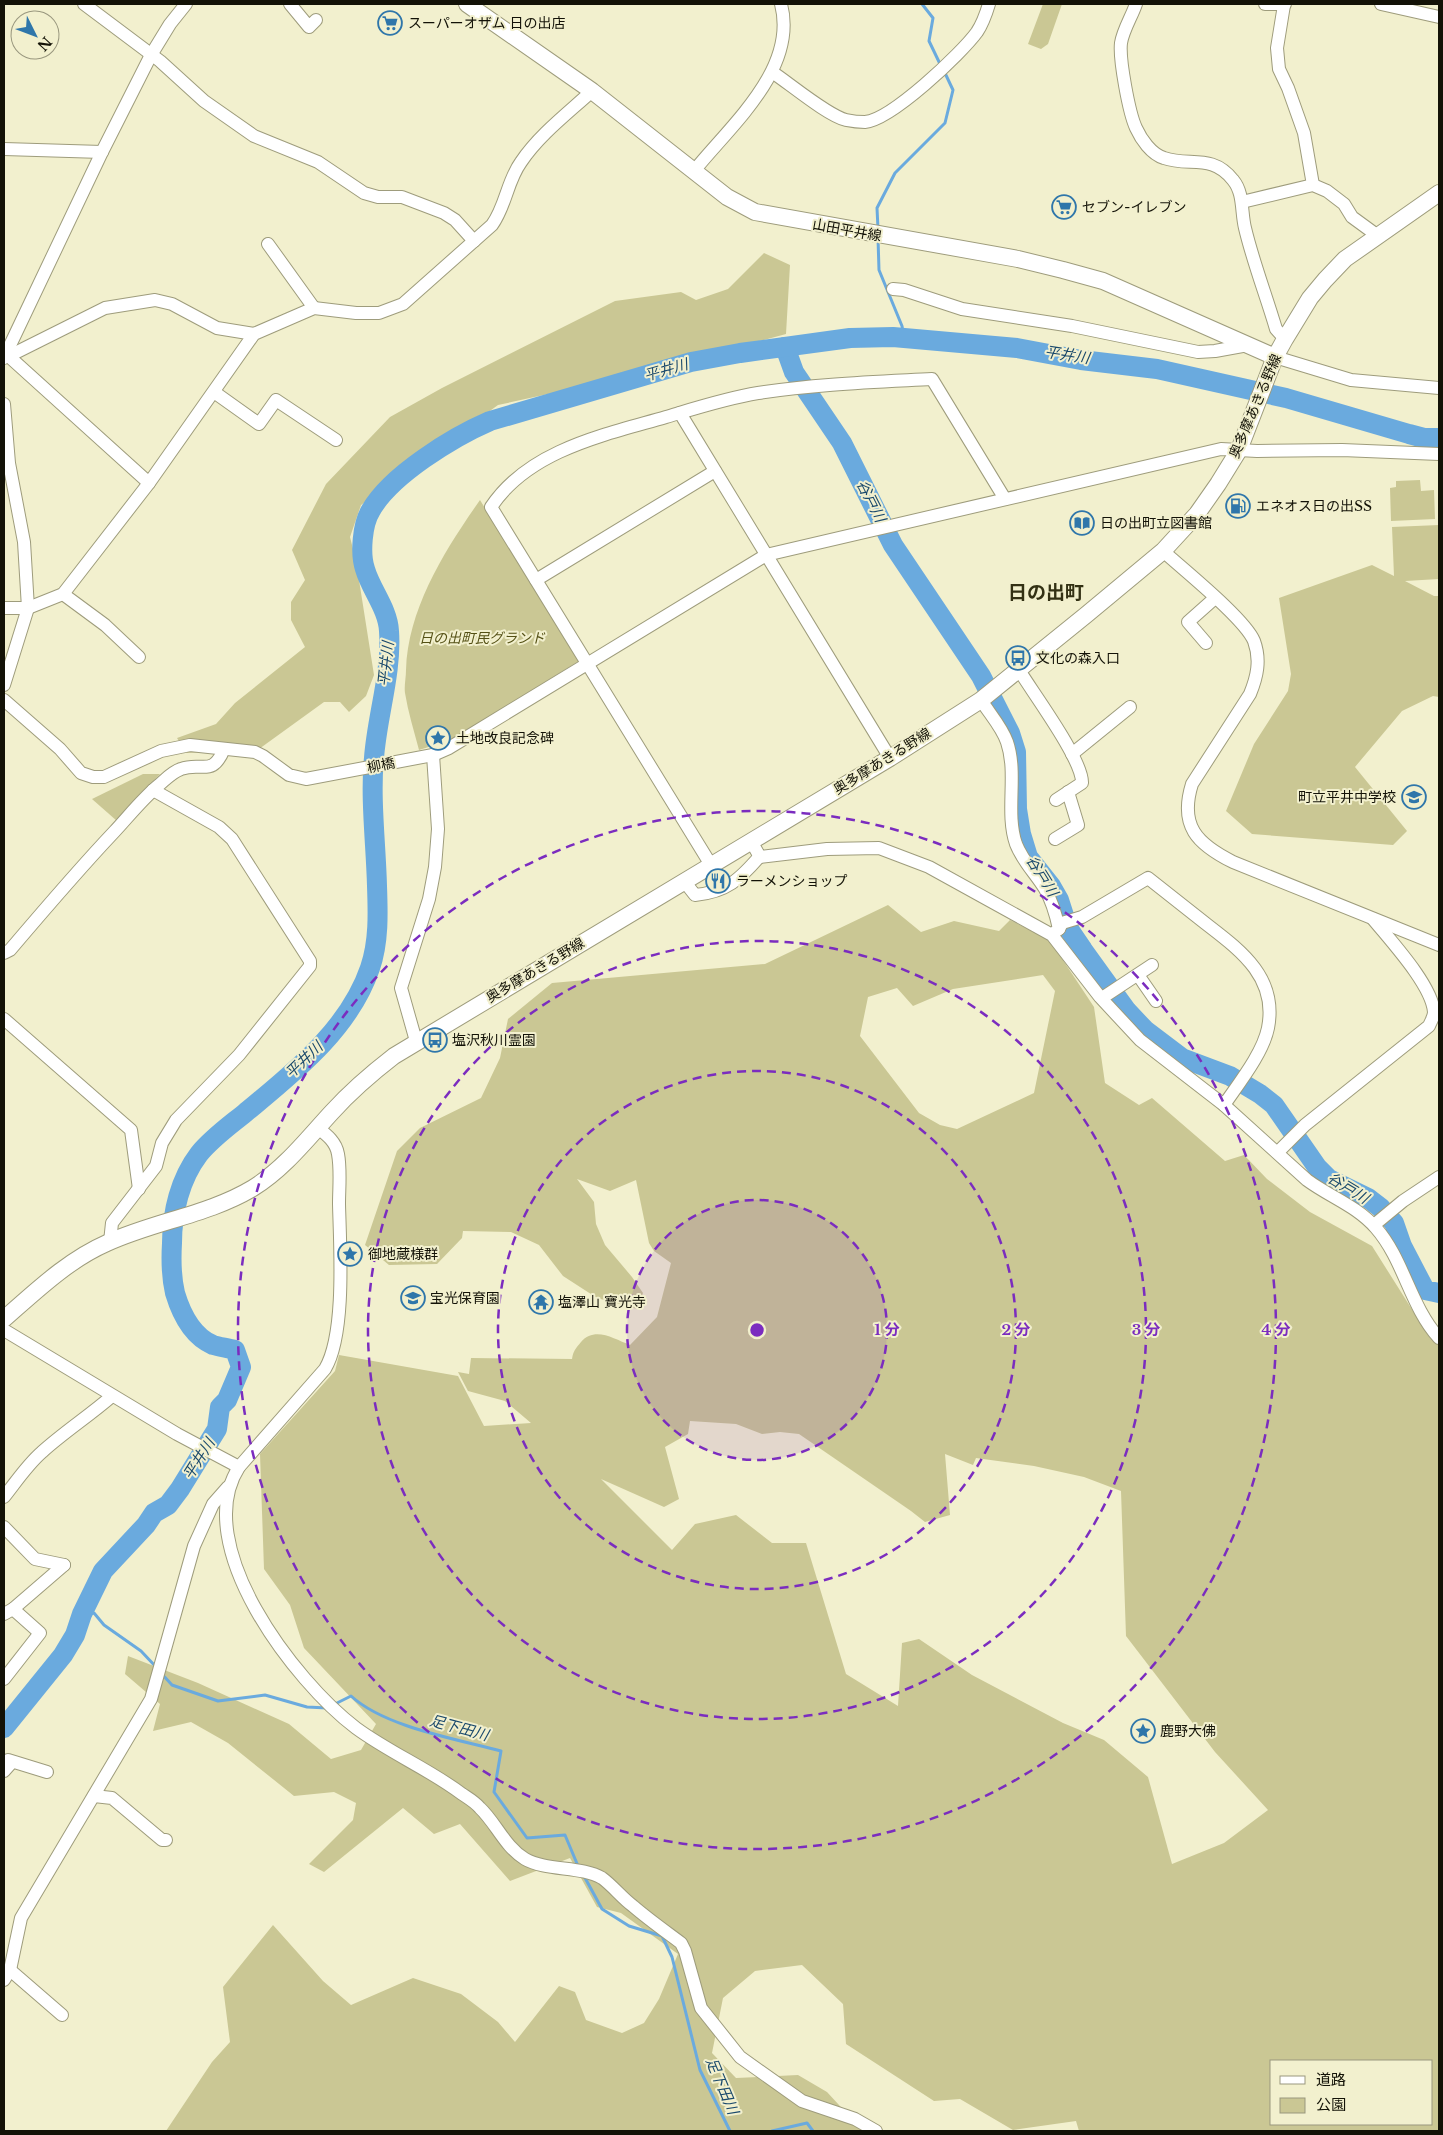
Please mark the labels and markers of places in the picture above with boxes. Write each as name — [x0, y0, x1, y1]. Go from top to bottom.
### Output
supermarket icon: スーパーオザム 日の出店 — [377, 10, 403, 36]
place label: スーパーオザム 日の出店 — [408, 14, 566, 32]
supermarket icon: セブン-イレブン — [1051, 194, 1077, 220]
place label: セブン-イレブン — [1082, 198, 1186, 216]
fuel station icon: エネオス日の出SS — [1225, 493, 1251, 519]
place label: エネオス日の出SS — [1256, 497, 1372, 515]
library icon: 日の出町立図書館 — [1069, 510, 1095, 536]
place label: 日の出町立図書館 — [1100, 514, 1212, 532]
bus stop icon: 文化の森入口 — [1005, 645, 1031, 671]
place label: 文化の森入口 — [1036, 649, 1120, 667]
place icon: 土地改良記念碑 — [425, 725, 451, 751]
place label: 土地改良記念碑 — [456, 729, 554, 747]
school or university icon: 町立平井中学校 — [1401, 784, 1427, 810]
place label: 町立平井中学校 — [1298, 788, 1396, 806]
restaurant icon: ラーメンショップ — [705, 868, 731, 894]
place label: ラーメンショップ — [736, 872, 847, 890]
bus stop icon: 塩沢秋川霊園 — [422, 1027, 448, 1053]
place label: 塩沢秋川霊園 — [452, 1031, 536, 1049]
place icon: 御地蔵様群 — [337, 1241, 363, 1267]
place label: 御地蔵様群 — [368, 1245, 438, 1263]
school or university icon: 宝光保育園 — [400, 1285, 426, 1311]
place label: 宝光保育園 — [430, 1289, 500, 1307]
temple icon: 塩澤山 寶光寺 — [528, 1289, 554, 1315]
place label: 塩澤山 寶光寺 — [558, 1293, 646, 1311]
centre of rings — [748, 1321, 766, 1339]
place icon: 鹿野大佛 — [1130, 1718, 1156, 1744]
place label: 鹿野大佛 — [1160, 1722, 1216, 1740]

